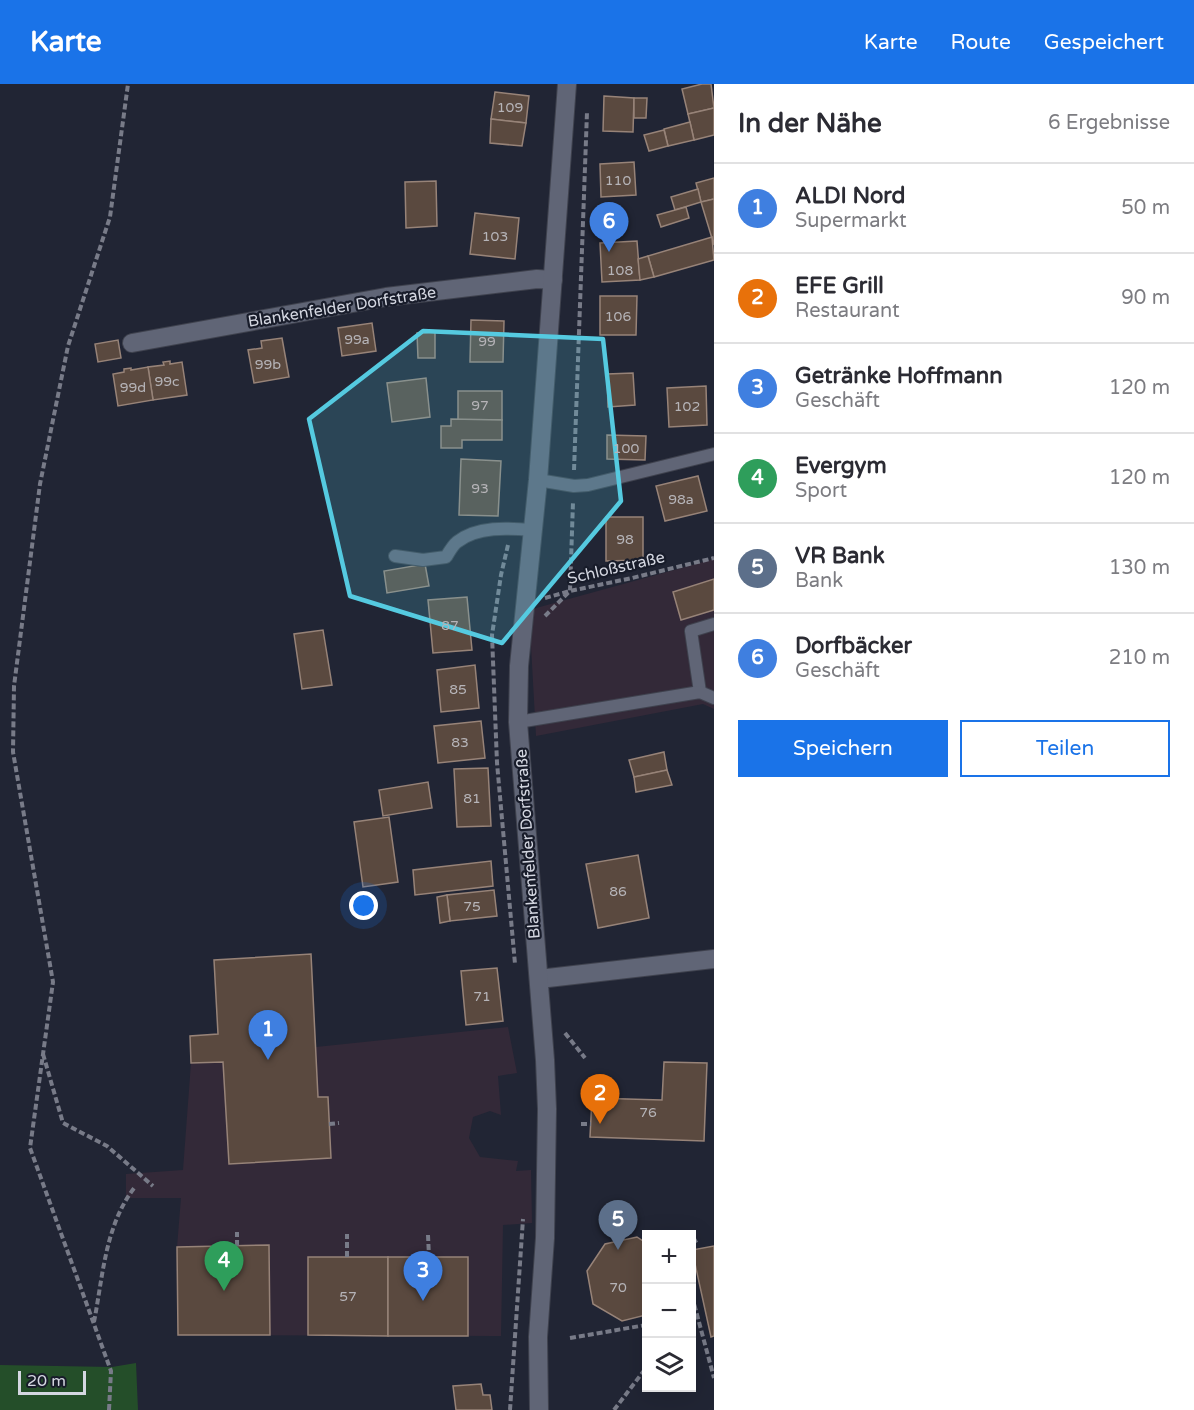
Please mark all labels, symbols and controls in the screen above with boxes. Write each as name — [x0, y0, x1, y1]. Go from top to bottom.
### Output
text: Karte — [30, 25, 102, 59]
text: Karte — [864, 30, 918, 55]
text: Route — [951, 30, 1011, 55]
text: Gespeichert — [1044, 30, 1164, 55]
house number: 109 — [497, 99, 523, 116]
text: In der Nähe — [738, 108, 882, 139]
text: 6 Ergebnisse — [1048, 111, 1170, 135]
house number: 110 — [605, 172, 631, 189]
text: ALDI Nord — [795, 183, 905, 209]
text: 1 — [751, 196, 764, 220]
text: 50 m — [1121, 196, 1170, 220]
pin: 6 — [590, 202, 628, 252]
text: Supermarkt — [795, 209, 907, 233]
house number: 103 — [482, 228, 508, 245]
house number: 108 — [607, 262, 633, 279]
text: EFE Grill — [795, 273, 884, 299]
street label: Blankenfelder Dorfstraße — [246, 282, 438, 332]
text: 2 — [751, 286, 764, 310]
text: 90 m — [1121, 286, 1170, 310]
text: Restaurant — [795, 299, 900, 323]
house number: 106 — [605, 308, 631, 325]
house number: 99a — [344, 331, 370, 348]
house number: 99 — [478, 333, 496, 350]
house number: 99b — [255, 356, 281, 373]
text: Getränke Hoffmann — [795, 363, 1003, 389]
house number: 99c — [154, 373, 180, 390]
text: 3 — [751, 376, 764, 400]
text: 120 m — [1109, 376, 1170, 400]
house number: 99d — [120, 379, 146, 396]
text: Geschäft — [795, 389, 880, 413]
house number: 97 — [471, 397, 489, 414]
house number: 102 — [674, 398, 700, 415]
house number: 100 — [613, 440, 639, 457]
text: Evergym — [795, 453, 887, 479]
text: 4 — [751, 466, 764, 490]
text: 120 m — [1109, 466, 1170, 490]
text: Sport — [795, 479, 847, 503]
house number: 93 — [471, 480, 489, 497]
house number: 98a — [668, 491, 694, 508]
house number: 98 — [616, 531, 634, 548]
text: VR Bank — [795, 543, 885, 569]
street label: Schloßstraße — [565, 547, 667, 589]
text: 5 — [751, 556, 764, 580]
text: 130 m — [1109, 556, 1170, 580]
text: Bank — [795, 569, 843, 593]
house number: 87 — [441, 617, 459, 634]
text: Dorfbäcker — [795, 633, 912, 659]
text: 6 — [751, 646, 764, 670]
text: 210 m — [1109, 646, 1170, 670]
text: Geschäft — [795, 659, 880, 683]
house number: 85 — [449, 681, 467, 698]
button: Speichern — [738, 720, 948, 777]
button: Teilen — [960, 720, 1170, 777]
house number: 83 — [451, 734, 469, 751]
street label: Blankenfelder Dorfstraße — [511, 748, 545, 940]
house number: 81 — [463, 790, 481, 807]
house number: 86 — [609, 883, 627, 900]
your location — [349, 891, 378, 920]
house number: 75 — [463, 898, 481, 915]
house number: 71 — [473, 988, 491, 1005]
pin: 1 — [248, 1010, 288, 1060]
pin: 2 — [580, 1074, 620, 1124]
house number: 76 — [639, 1104, 657, 1121]
pin: 5 — [598, 1200, 638, 1250]
map controls — [642, 1230, 696, 1392]
button: + — [642, 1230, 696, 1284]
pin: 4 — [204, 1242, 244, 1291]
pin: 3 — [404, 1252, 442, 1301]
house number: 70 — [609, 1279, 627, 1296]
button: − — [642, 1284, 696, 1338]
house number: 57 — [339, 1288, 357, 1305]
button: layers — [642, 1338, 696, 1392]
scale bar — [18, 1368, 86, 1396]
text: 20 m — [27, 1371, 66, 1391]

